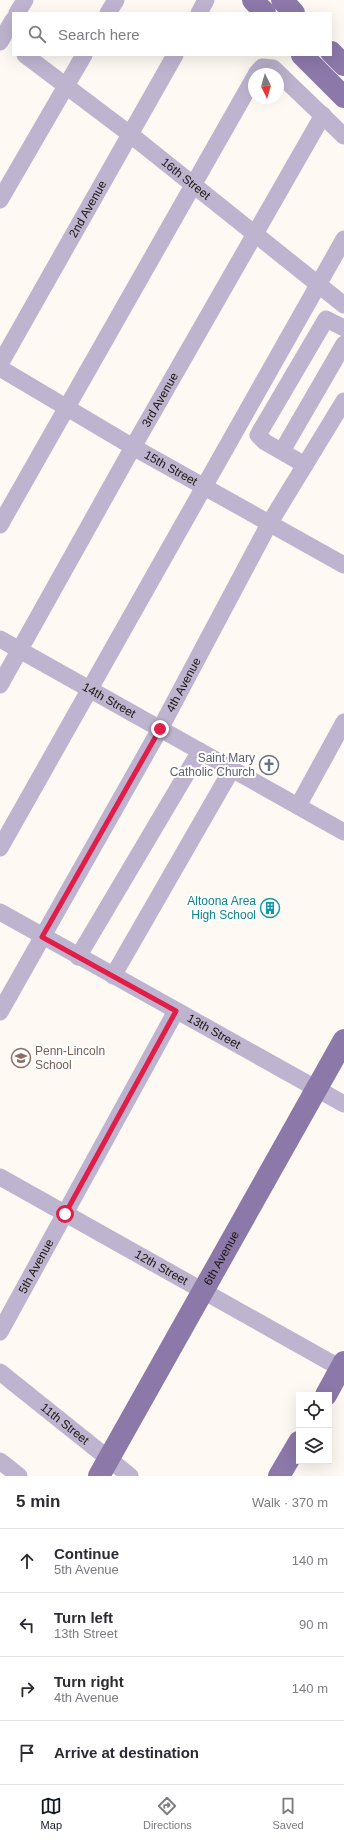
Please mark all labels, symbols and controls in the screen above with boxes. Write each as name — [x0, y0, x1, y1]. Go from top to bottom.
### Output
search box — [12, 12, 332, 56]
icon: search — [26, 23, 48, 45]
text: Search here — [58, 26, 140, 43]
north arrow — [248, 68, 284, 104]
street label: 16th Street — [159, 155, 214, 203]
street label: 2nd Avenue — [66, 178, 110, 240]
street label: 3rd Avenue — [139, 370, 181, 430]
street label: 15th Street — [142, 448, 200, 489]
street label: 4th Avenue — [163, 655, 204, 715]
street label: 14th Street — [80, 680, 139, 721]
route end — [151, 720, 169, 738]
place label: Saint Mary Catholic Church — [170, 751, 255, 779]
church icon: Saint Mary Catholic Church — [258, 754, 280, 776]
place label: Altoona Area High School — [187, 894, 256, 922]
building icon: Altoona Area High School — [259, 897, 281, 919]
street label: 13th Street — [185, 1011, 244, 1052]
place label: Penn-Lincoln School — [35, 1044, 105, 1072]
school or university icon: Penn-Lincoln School — [10, 1047, 32, 1069]
route start — [56, 1205, 74, 1223]
street label: 6th Avenue — [201, 1228, 242, 1288]
street label: 5th Avenue — [16, 1236, 57, 1296]
street label: 12th Street — [132, 1247, 191, 1288]
map controls — [296, 1392, 332, 1464]
button: locate — [296, 1392, 332, 1428]
street label: 11th Street — [38, 1400, 92, 1448]
button: layers — [296, 1428, 332, 1464]
text: 5 min — [16, 1492, 60, 1511]
text: Walk · 370 m — [252, 1495, 328, 1510]
text: Continue — [54, 1545, 119, 1562]
icon: ahead — [16, 1550, 38, 1572]
text: 140 m — [292, 1553, 328, 1568]
text: 5th Avenue — [54, 1562, 119, 1577]
text: Turn left — [54, 1609, 113, 1626]
icon: left — [16, 1614, 38, 1636]
text: 90 m — [299, 1617, 328, 1632]
text: 13th Street — [54, 1626, 118, 1641]
text: Turn right — [54, 1673, 124, 1690]
icon: right — [16, 1678, 38, 1700]
text: 140 m — [292, 1681, 328, 1696]
text: 4th Avenue — [54, 1690, 119, 1705]
icon: arrive — [16, 1742, 38, 1764]
text: Arrive at destination — [54, 1744, 199, 1761]
tab: Map — [40, 1795, 62, 1831]
tab: Directions — [143, 1795, 192, 1831]
tab: Saved — [272, 1795, 304, 1831]

